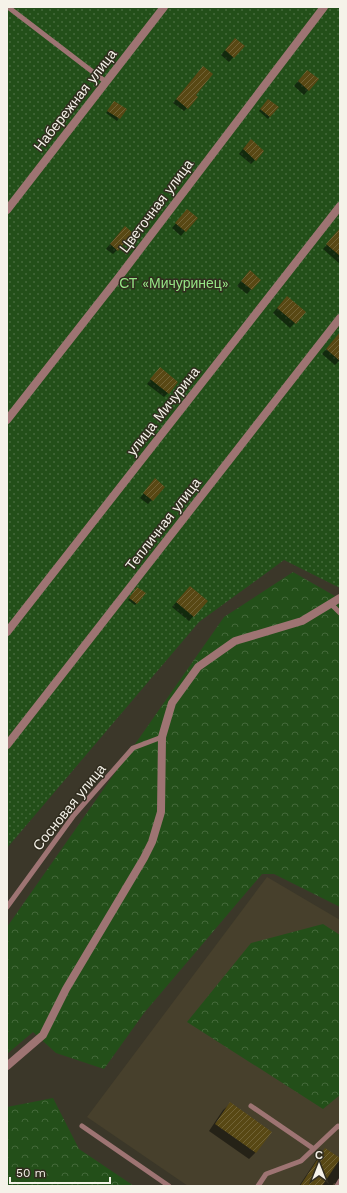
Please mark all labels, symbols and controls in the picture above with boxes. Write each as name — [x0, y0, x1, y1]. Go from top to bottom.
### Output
street label: Набережная улица — [30, 46, 120, 154]
street label: Цветочная улица — [116, 156, 196, 256]
park label: СТ «Мичуринец» — [119, 275, 229, 291]
street label: улица Мичурина — [123, 363, 203, 458]
street label: Тепличная улица — [122, 474, 204, 573]
street label: Сосновая улица — [29, 760, 109, 853]
north arrow — [299, 1145, 339, 1185]
text: С — [315, 1149, 323, 1162]
scale bar — [10, 1159, 110, 1185]
text: 50 m — [16, 1166, 46, 1180]

